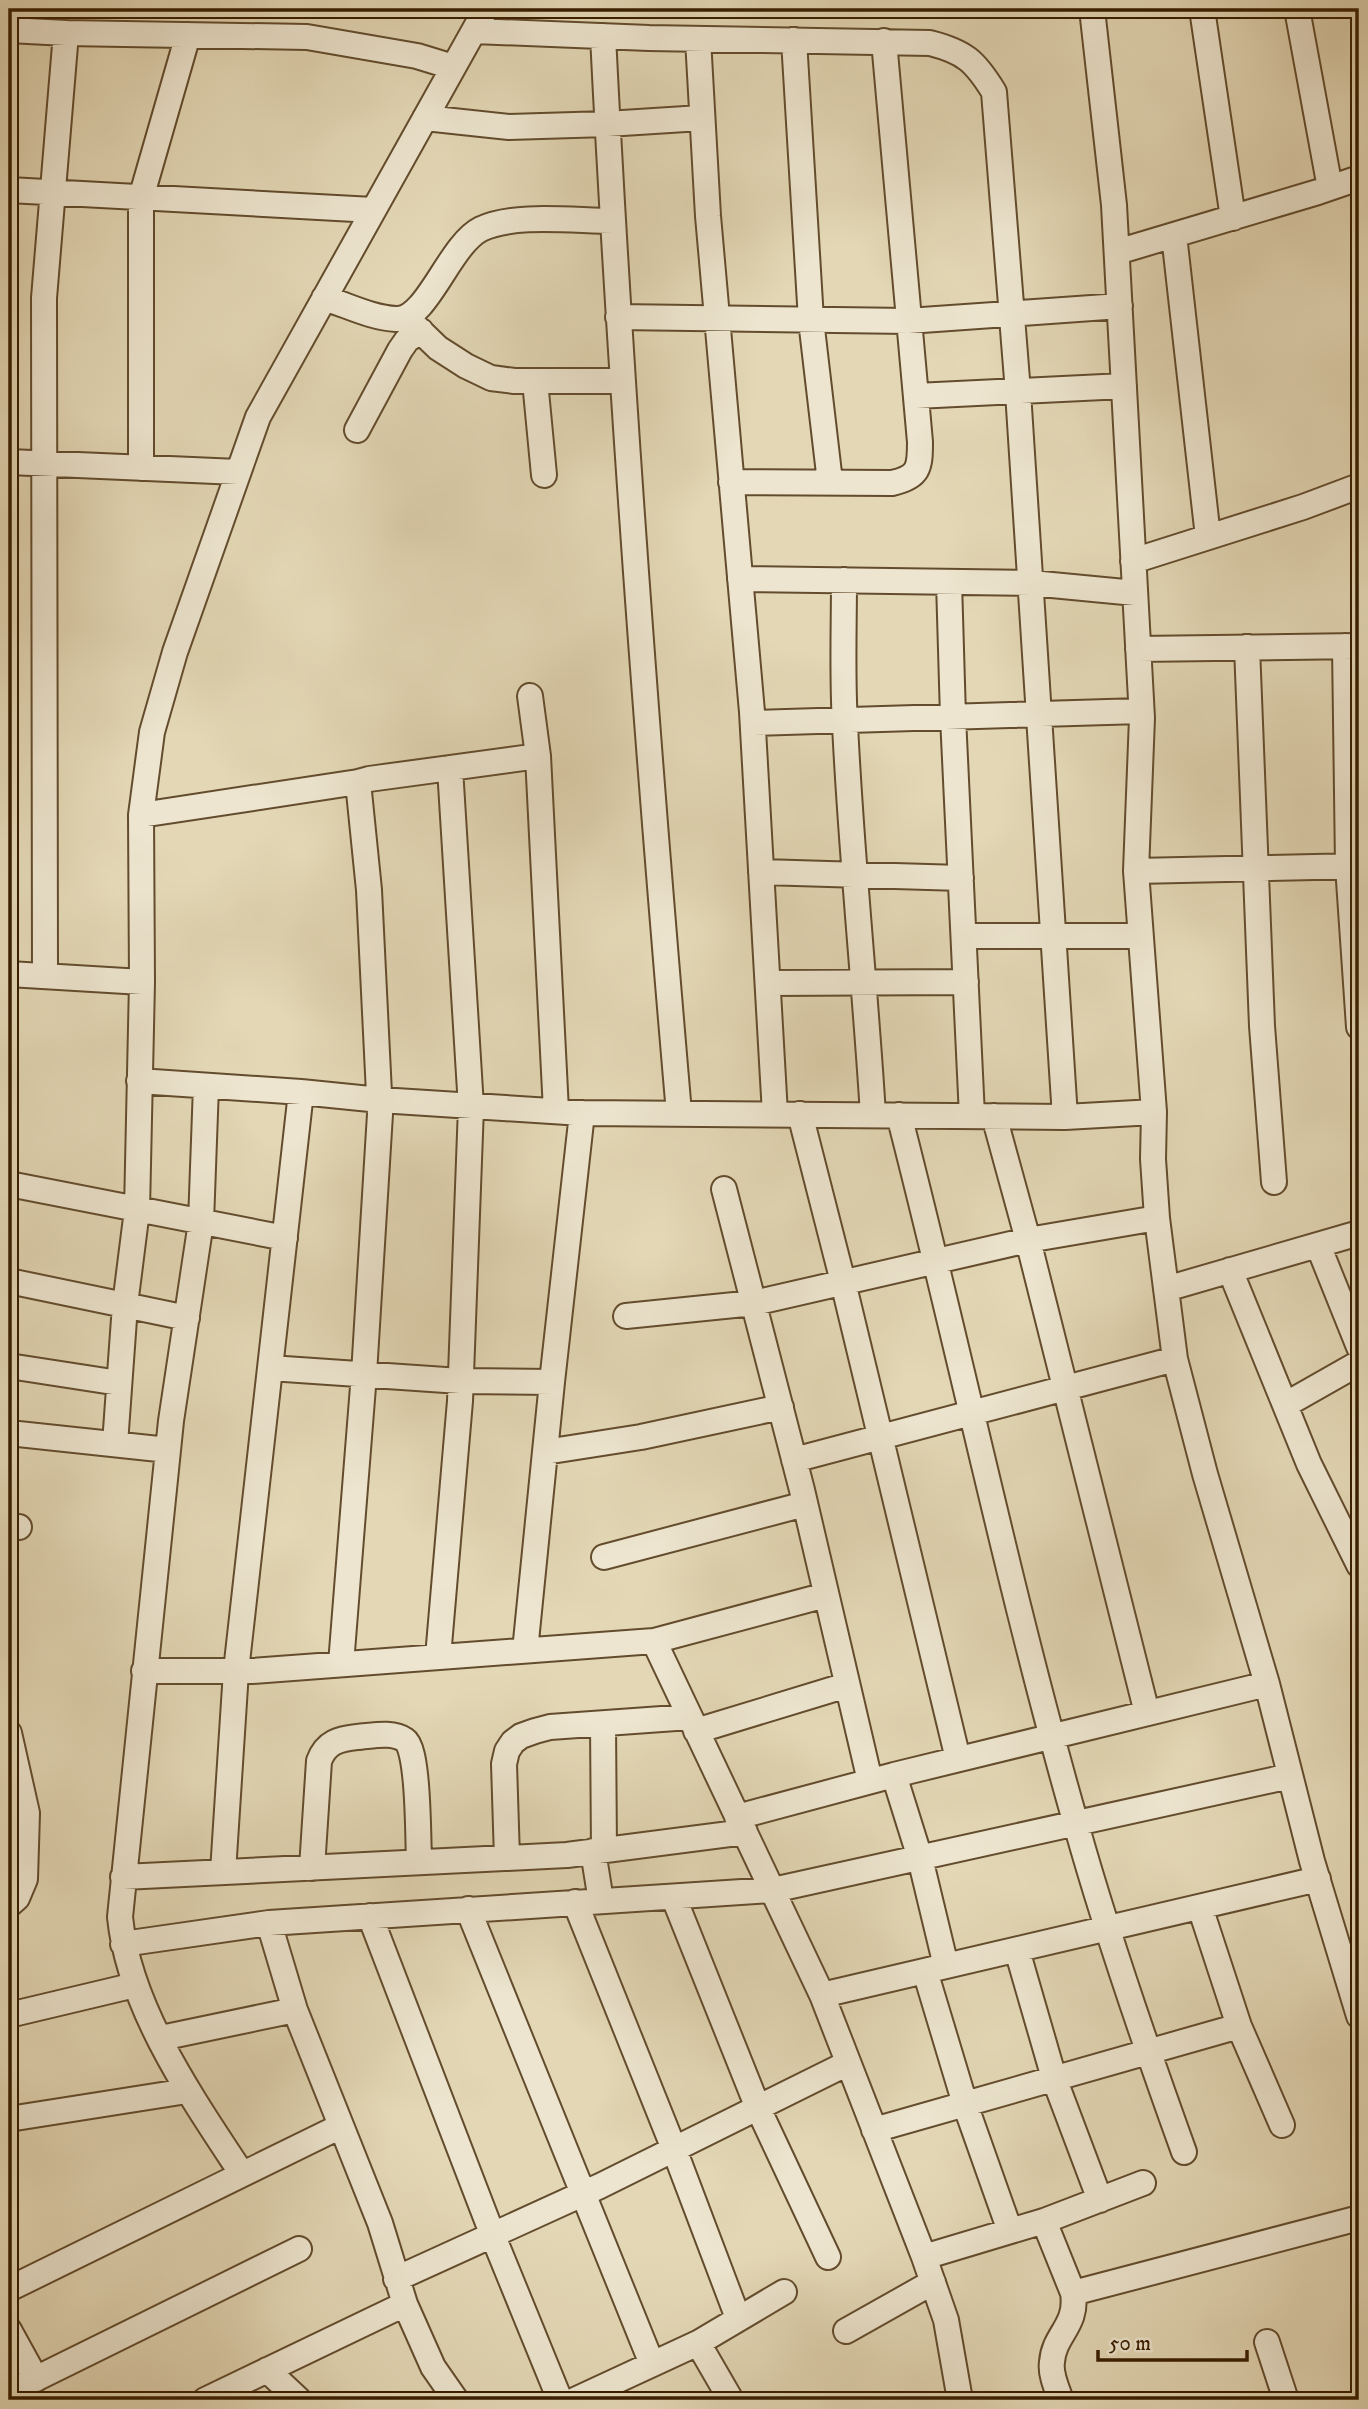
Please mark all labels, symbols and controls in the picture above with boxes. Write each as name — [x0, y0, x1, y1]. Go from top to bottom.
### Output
scale bar — [1098, 2318, 1247, 2362]
text: 50 m — [1109, 2331, 1151, 2357]

